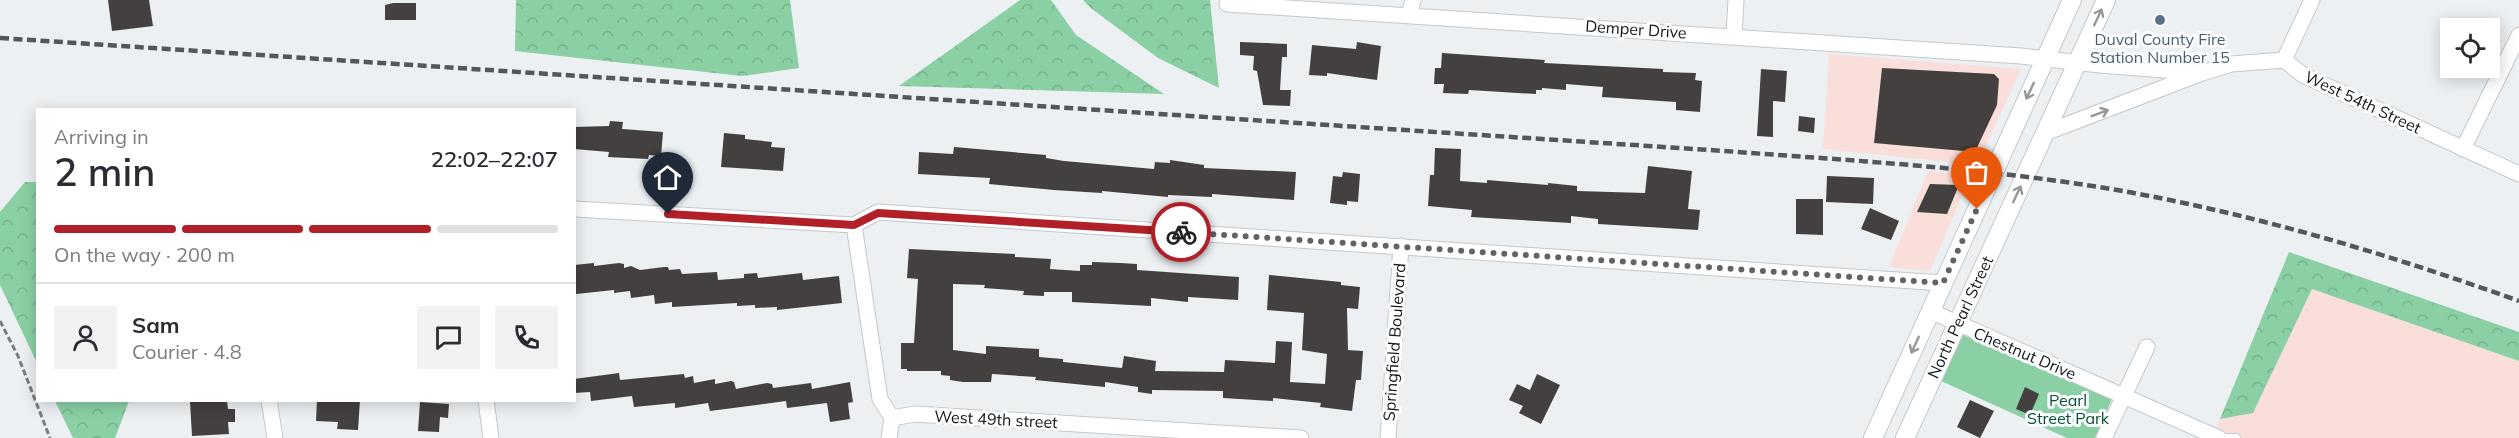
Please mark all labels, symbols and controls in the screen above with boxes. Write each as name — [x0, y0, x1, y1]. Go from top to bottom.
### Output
one-way arrow — [2093, 8, 2105, 26]
marker: Duval County Fire Station Number 15 — [2153, 13, 2167, 27]
street label: Demper Drive — [1585, 15, 1687, 43]
map controls — [2440, 18, 2500, 78]
button: locate — [2440, 18, 2500, 78]
place label: Duval County Fire Station Number 15 — [2090, 29, 2230, 67]
street label: West 54th Street — [2302, 66, 2425, 138]
one-way arrow — [2024, 82, 2036, 100]
one-way arrow — [2090, 107, 2109, 118]
text: Arriving in — [54, 124, 149, 149]
text: 22:02–22:07 — [431, 145, 558, 173]
text: 2 min — [54, 147, 155, 196]
pin — [1951, 147, 2002, 209]
pin — [642, 152, 693, 214]
icon: bag — [1960, 156, 1993, 189]
icon: home — [651, 161, 684, 194]
one-way arrow — [2012, 186, 2023, 204]
courier — [1151, 202, 1211, 262]
icon: bike — [1165, 216, 1198, 249]
text: On the way · 200 m — [54, 242, 235, 267]
street label: North Pearl Street — [1923, 252, 1997, 381]
street label: Springfield Boulevard — [1378, 262, 1410, 422]
button: person — [54, 306, 117, 369]
button: chat — [417, 306, 480, 369]
button: phone — [495, 306, 558, 369]
text: Sam — [132, 311, 180, 339]
street label: Chestnut Drive — [1971, 322, 2079, 384]
one-way arrow — [1909, 336, 1920, 354]
text: Courier · 4.8 — [132, 339, 242, 364]
park label: Pearl Street Park — [2027, 390, 2110, 428]
street label: West 49th street — [934, 406, 1059, 432]

